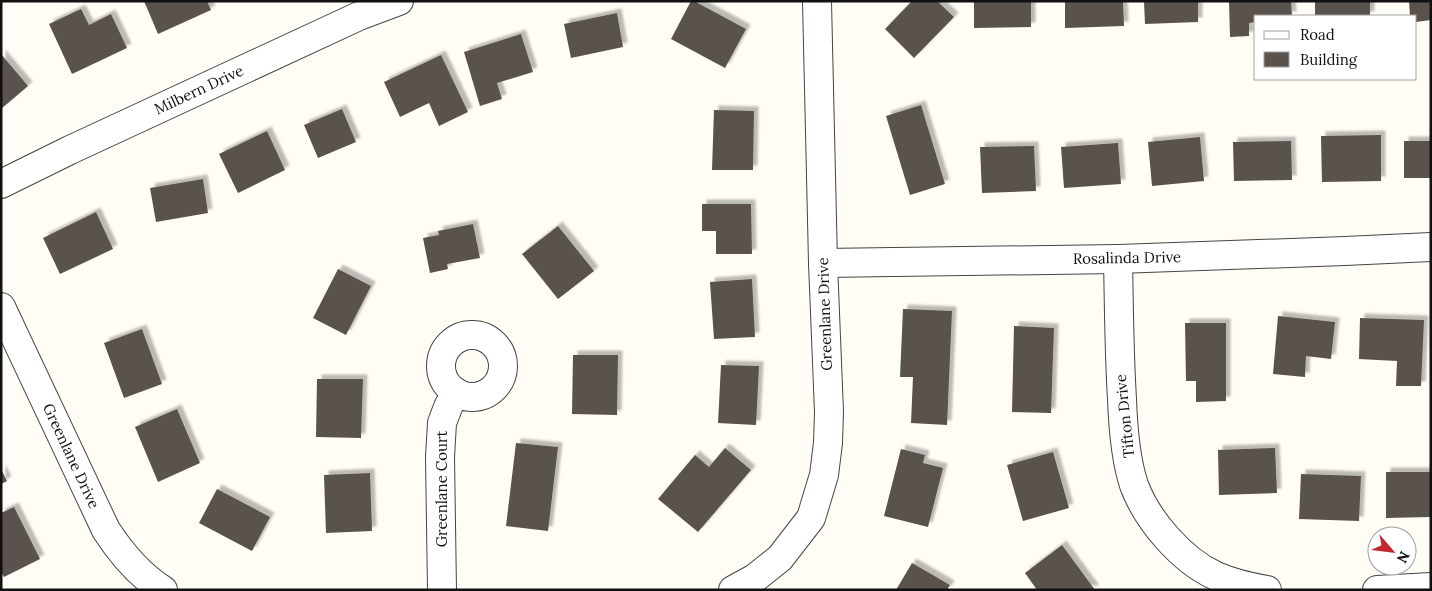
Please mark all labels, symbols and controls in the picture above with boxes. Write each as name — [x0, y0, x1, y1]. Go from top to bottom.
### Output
legend — [1254, 15, 1417, 80]
text: Road — [1300, 25, 1335, 44]
text: Building — [1300, 50, 1358, 69]
street label: Milbern Drive — [151, 61, 246, 118]
street label: Rosalinda Drive — [1073, 247, 1181, 268]
street label: Greenlane Drive — [813, 257, 836, 371]
street label: Tifton Drive — [1111, 373, 1138, 459]
street label: Greenlane Drive — [39, 400, 104, 511]
street label: Greenlane Court — [432, 430, 451, 547]
north arrow — [1367, 526, 1417, 576]
text: N — [1393, 548, 1414, 566]

